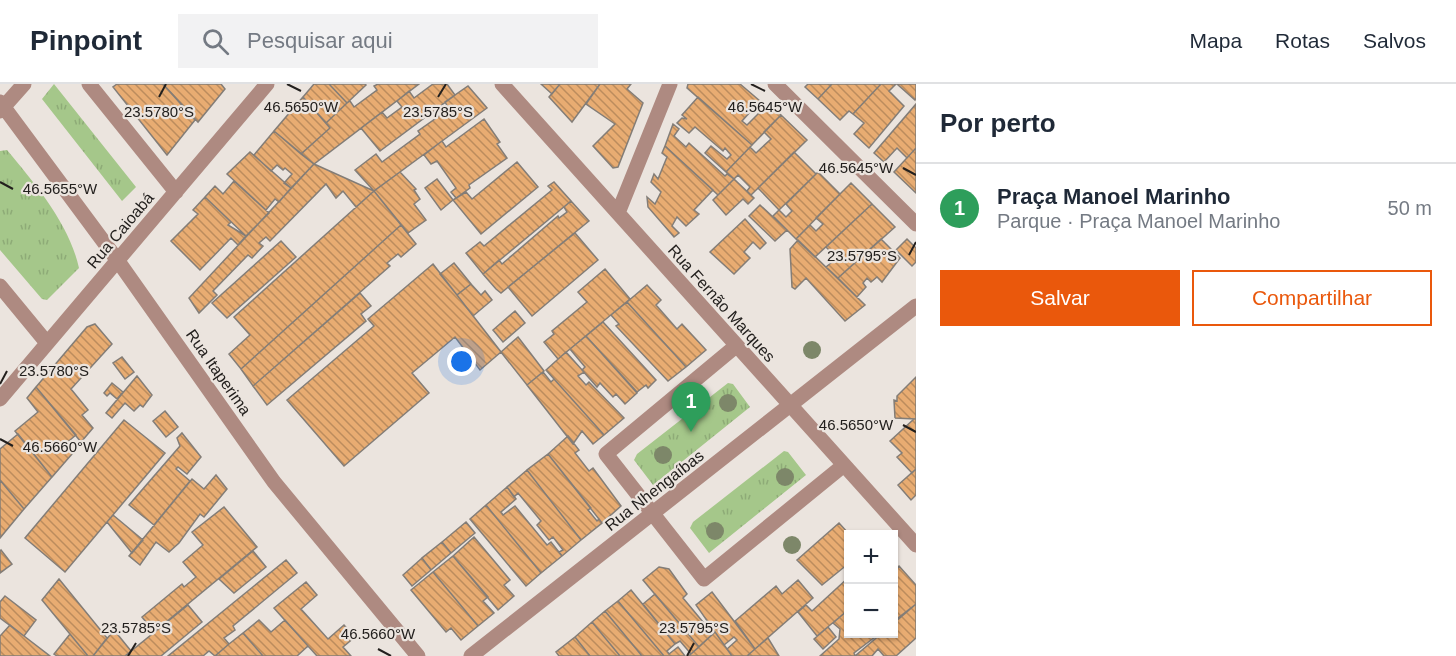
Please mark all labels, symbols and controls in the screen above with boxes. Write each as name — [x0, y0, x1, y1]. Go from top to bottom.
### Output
search box — [178, 14, 598, 68]
text: Pinpoint — [30, 25, 142, 56]
icon: search — [199, 25, 232, 58]
text: Pesquisar aqui — [247, 28, 393, 53]
text: Mapa — [1190, 29, 1242, 52]
text: Rotas — [1275, 29, 1330, 52]
text: Salvos — [1363, 29, 1426, 52]
text: 46.5650°W — [264, 98, 339, 115]
text: 46.5645°W — [728, 98, 803, 115]
text: 23.5780°S — [124, 103, 194, 120]
text: 23.5785°S — [403, 103, 473, 120]
text: Por perto — [940, 108, 1056, 138]
text: 46.5645°W — [819, 159, 894, 176]
text: 46.5655°W — [23, 180, 98, 197]
text: Praça Manoel Marinho — [997, 184, 1231, 209]
street label: Rua Caioabá — [84, 189, 157, 272]
text: 1 — [954, 197, 965, 219]
text: 50 m — [1388, 197, 1432, 219]
text: Parque · Praça Manoel Marinho — [997, 210, 1280, 232]
street label: Rua Fernão Marques — [665, 241, 779, 365]
text: 23.5795°S — [827, 247, 897, 264]
button: Salvar — [940, 270, 1180, 326]
button: Compartilhar — [1192, 270, 1432, 326]
street label: Rua Itaperima — [183, 326, 254, 418]
your location — [447, 347, 476, 376]
text: 23.5780°S — [19, 362, 89, 379]
pin: 1 — [672, 382, 710, 432]
text: 46.5650°W — [819, 416, 894, 433]
text: 46.5660°W — [23, 438, 98, 455]
street label: Rua Nhengaíbas — [602, 447, 707, 534]
map controls — [844, 530, 898, 638]
button: + — [844, 530, 898, 584]
button: − — [844, 584, 898, 638]
text: 23.5785°S — [101, 619, 171, 636]
text: 23.5795°S — [659, 619, 729, 636]
text: 46.5660°W — [341, 625, 416, 642]

